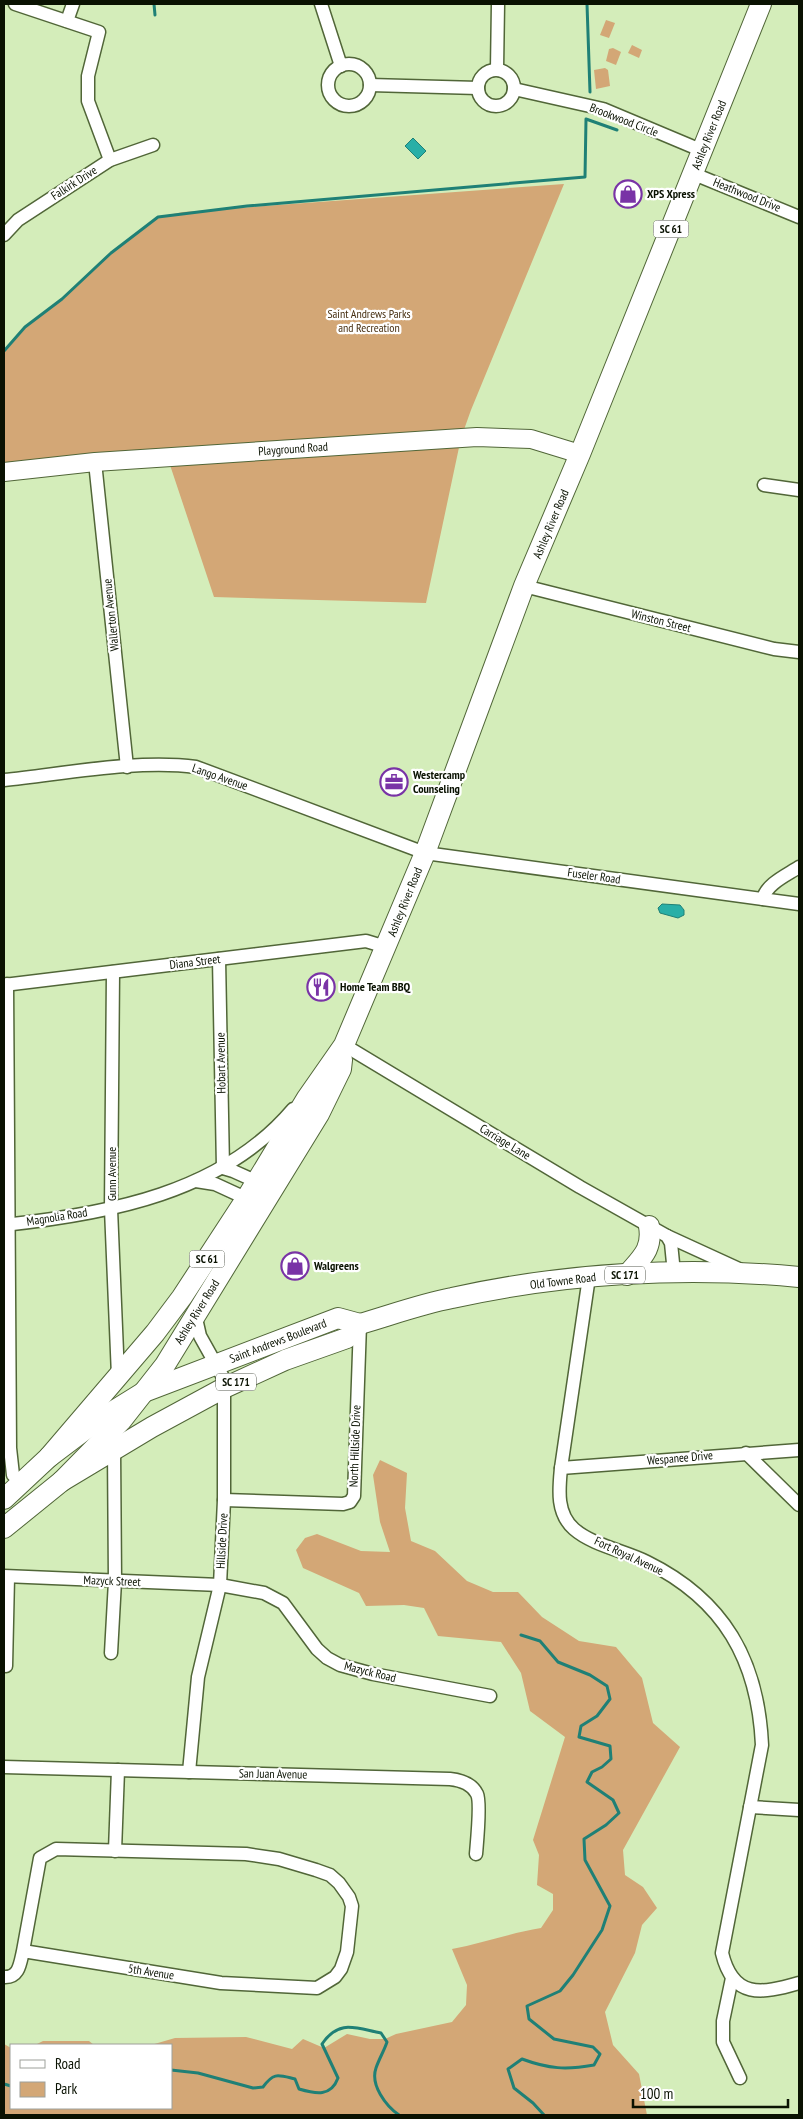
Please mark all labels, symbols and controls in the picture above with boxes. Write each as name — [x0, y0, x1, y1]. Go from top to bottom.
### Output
street label: Ashley River Road — [688, 98, 729, 172]
street label: Brookwood Circle — [588, 100, 661, 140]
street label: Falkirk Drive — [48, 162, 100, 203]
street label: Heathwood Drive — [711, 174, 783, 215]
shop icon: XPS Xpress — [613, 179, 643, 209]
place label: XPS Xpress — [647, 186, 695, 201]
road number: SC 61 — [654, 220, 688, 238]
park label: Saint Andrews Parks and Recreation — [327, 306, 411, 335]
street label: Playground Road — [258, 439, 328, 458]
street label: Ashley River Road — [529, 487, 572, 561]
street label: Wallerton Avenue — [99, 578, 122, 652]
street label: Winston Street — [630, 606, 693, 635]
street label: Lango Avenue — [190, 760, 250, 793]
office icon: Westercamp Counseling — [379, 767, 409, 797]
place label: Westercamp Counseling — [412, 767, 466, 796]
street label: Fuseler Road — [567, 864, 621, 887]
street label: Ashley River Road — [384, 865, 425, 939]
street label: Diana Street — [169, 951, 222, 972]
restaurant icon: Home Team BBQ — [306, 972, 336, 1002]
place label: Home Team BBQ — [340, 979, 411, 994]
street label: Hobart Avenue — [212, 1032, 229, 1094]
street label: Carriage Lane — [477, 1121, 533, 1163]
street label: Gunn Avenue — [104, 1147, 119, 1201]
street label: Magnolia Road — [25, 1204, 88, 1229]
road number: SC 61 — [190, 1250, 224, 1268]
shop icon: Walgreens — [280, 1251, 310, 1281]
place label: Walgreens — [313, 1258, 359, 1273]
road number: SC 171 — [605, 1266, 645, 1284]
street label: Old Towne Road — [529, 1269, 597, 1292]
street label: Ashley River Road — [171, 1277, 222, 1347]
street label: Saint Andrews Boulevard — [227, 1315, 329, 1366]
road number: SC 171 — [216, 1374, 256, 1390]
street label: North Hillside Drive — [346, 1405, 363, 1487]
street label: Wespanee Drive — [646, 1447, 714, 1468]
street label: Hillside Drive — [213, 1513, 230, 1569]
street label: Fort Royal Avenue — [592, 1533, 666, 1578]
street label: Mazyck Street — [83, 1572, 142, 1589]
street label: Mazyck Road — [343, 1658, 398, 1685]
street label: San Juan Avenue — [239, 1765, 307, 1782]
street label: 5th Avenue — [127, 1960, 175, 1983]
legend — [10, 2044, 172, 2109]
text: Road — [55, 2054, 81, 2073]
scale bar — [633, 2076, 788, 2108]
text: Park — [55, 2079, 77, 2098]
text: 100 m — [640, 2084, 673, 2103]

